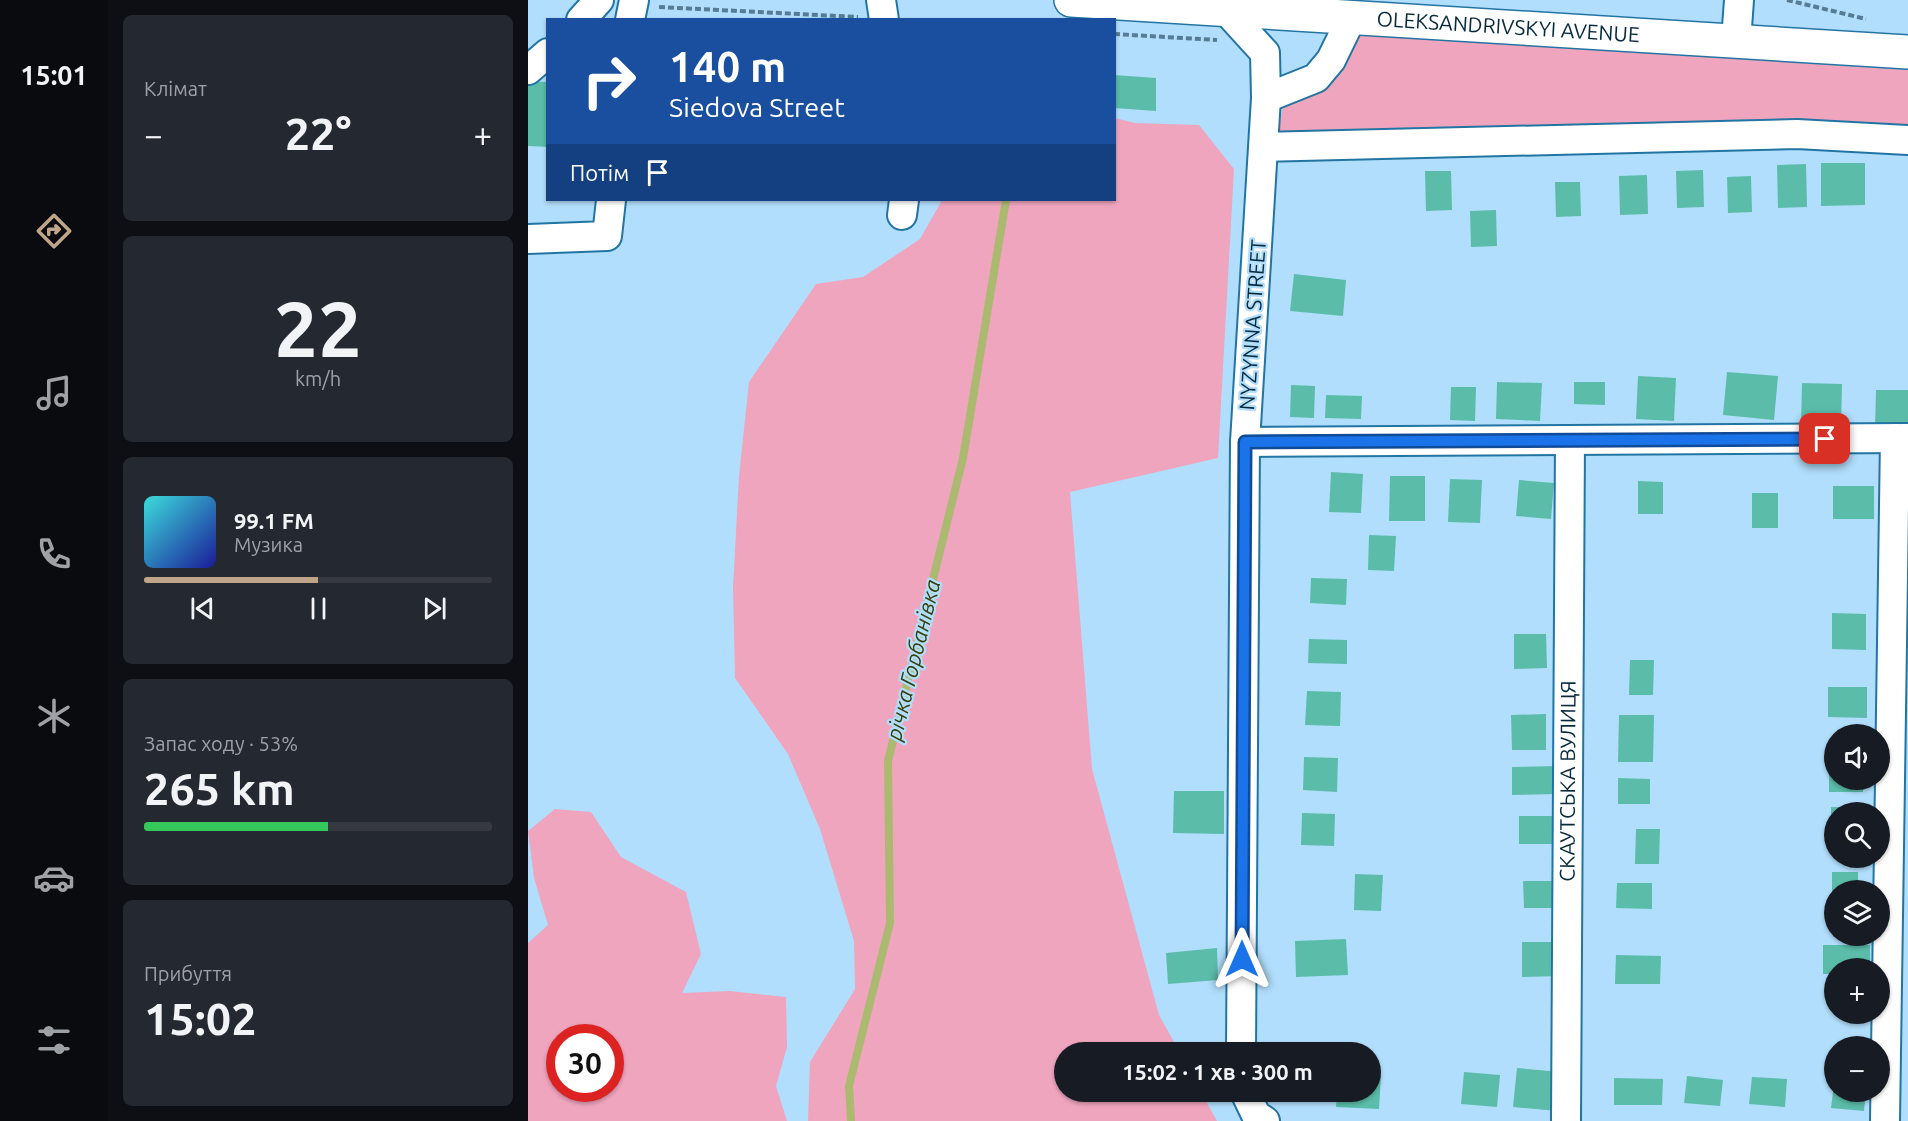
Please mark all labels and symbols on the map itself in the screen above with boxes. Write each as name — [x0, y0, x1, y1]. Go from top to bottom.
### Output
street label: OLEKSANDRIVSKYI AVENUE — [1376, 6, 1640, 46]
street label: NYZYNNA STREET — [1234, 238, 1270, 411]
pin — [1799, 413, 1850, 464]
water label: річка Горбанівка — [880, 577, 945, 744]
street label: СКАУТСЬКА ВУЛИЦЯ — [1554, 680, 1580, 882]
position arrow — [1210, 927, 1274, 991]
speed limit sign: 30 — [546, 1024, 624, 1102]

